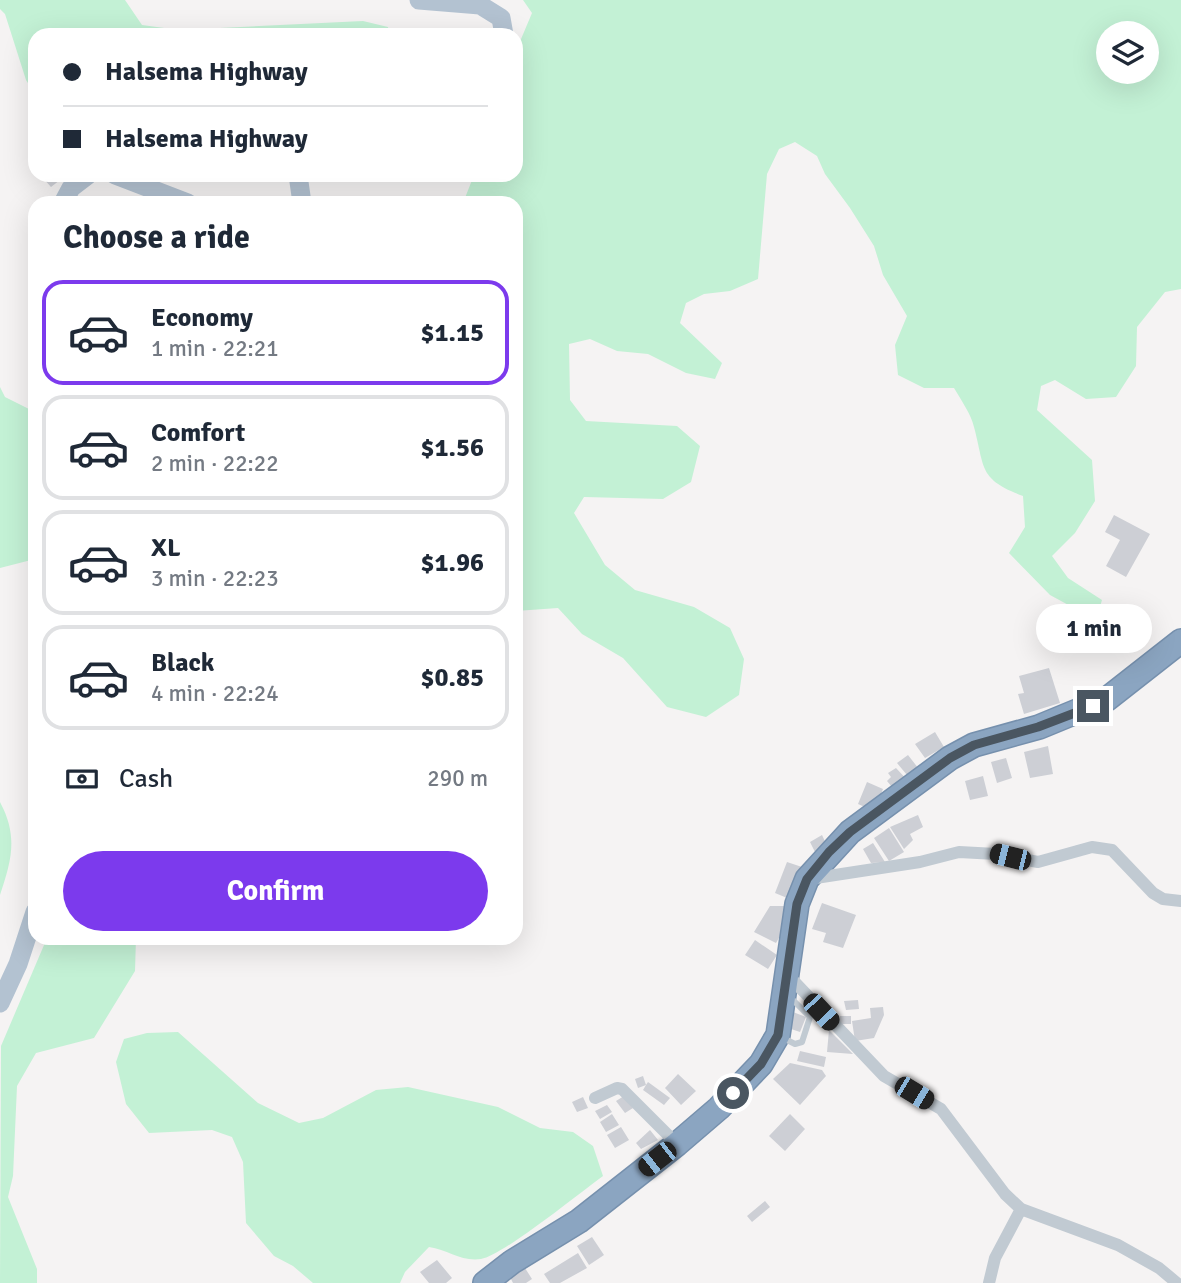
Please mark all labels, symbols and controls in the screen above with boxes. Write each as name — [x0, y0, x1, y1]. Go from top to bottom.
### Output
map controls — [1096, 21, 1159, 84]
button: layers — [1096, 21, 1159, 84]
text: Halsema Highway — [105, 56, 308, 88]
text: Halsema Highway — [105, 123, 308, 155]
text: Choose a ride — [63, 218, 250, 257]
icon: car — [67, 301, 130, 364]
text: Economy — [151, 302, 253, 334]
text: $1.15 — [420, 317, 484, 349]
text: 1 min · 22:21 — [151, 334, 279, 363]
icon: car — [67, 416, 130, 479]
text: Comfort — [151, 417, 245, 449]
text: $1.56 — [420, 432, 484, 464]
text: 2 min · 22:22 — [151, 449, 279, 478]
icon: car — [67, 531, 130, 594]
text: XL — [151, 532, 181, 564]
text: $1.96 — [420, 547, 484, 579]
text: 3 min · 22:23 — [151, 564, 279, 593]
callout: 1 min — [1035, 604, 1151, 654]
text: 1 min — [1066, 614, 1122, 643]
icon: car — [67, 646, 130, 709]
text: Black — [151, 647, 214, 679]
text: $0.85 — [420, 662, 484, 694]
text: 4 min · 22:24 — [151, 679, 279, 708]
route end — [1077, 690, 1109, 722]
icon: cash — [63, 760, 101, 798]
text: Cash — [119, 763, 173, 795]
text: 290 m — [427, 764, 488, 793]
car — [988, 842, 1033, 872]
button: Confirm — [63, 851, 488, 931]
car — [799, 989, 844, 1035]
car — [891, 1073, 938, 1113]
route start — [717, 1077, 749, 1109]
car — [634, 1138, 681, 1180]

